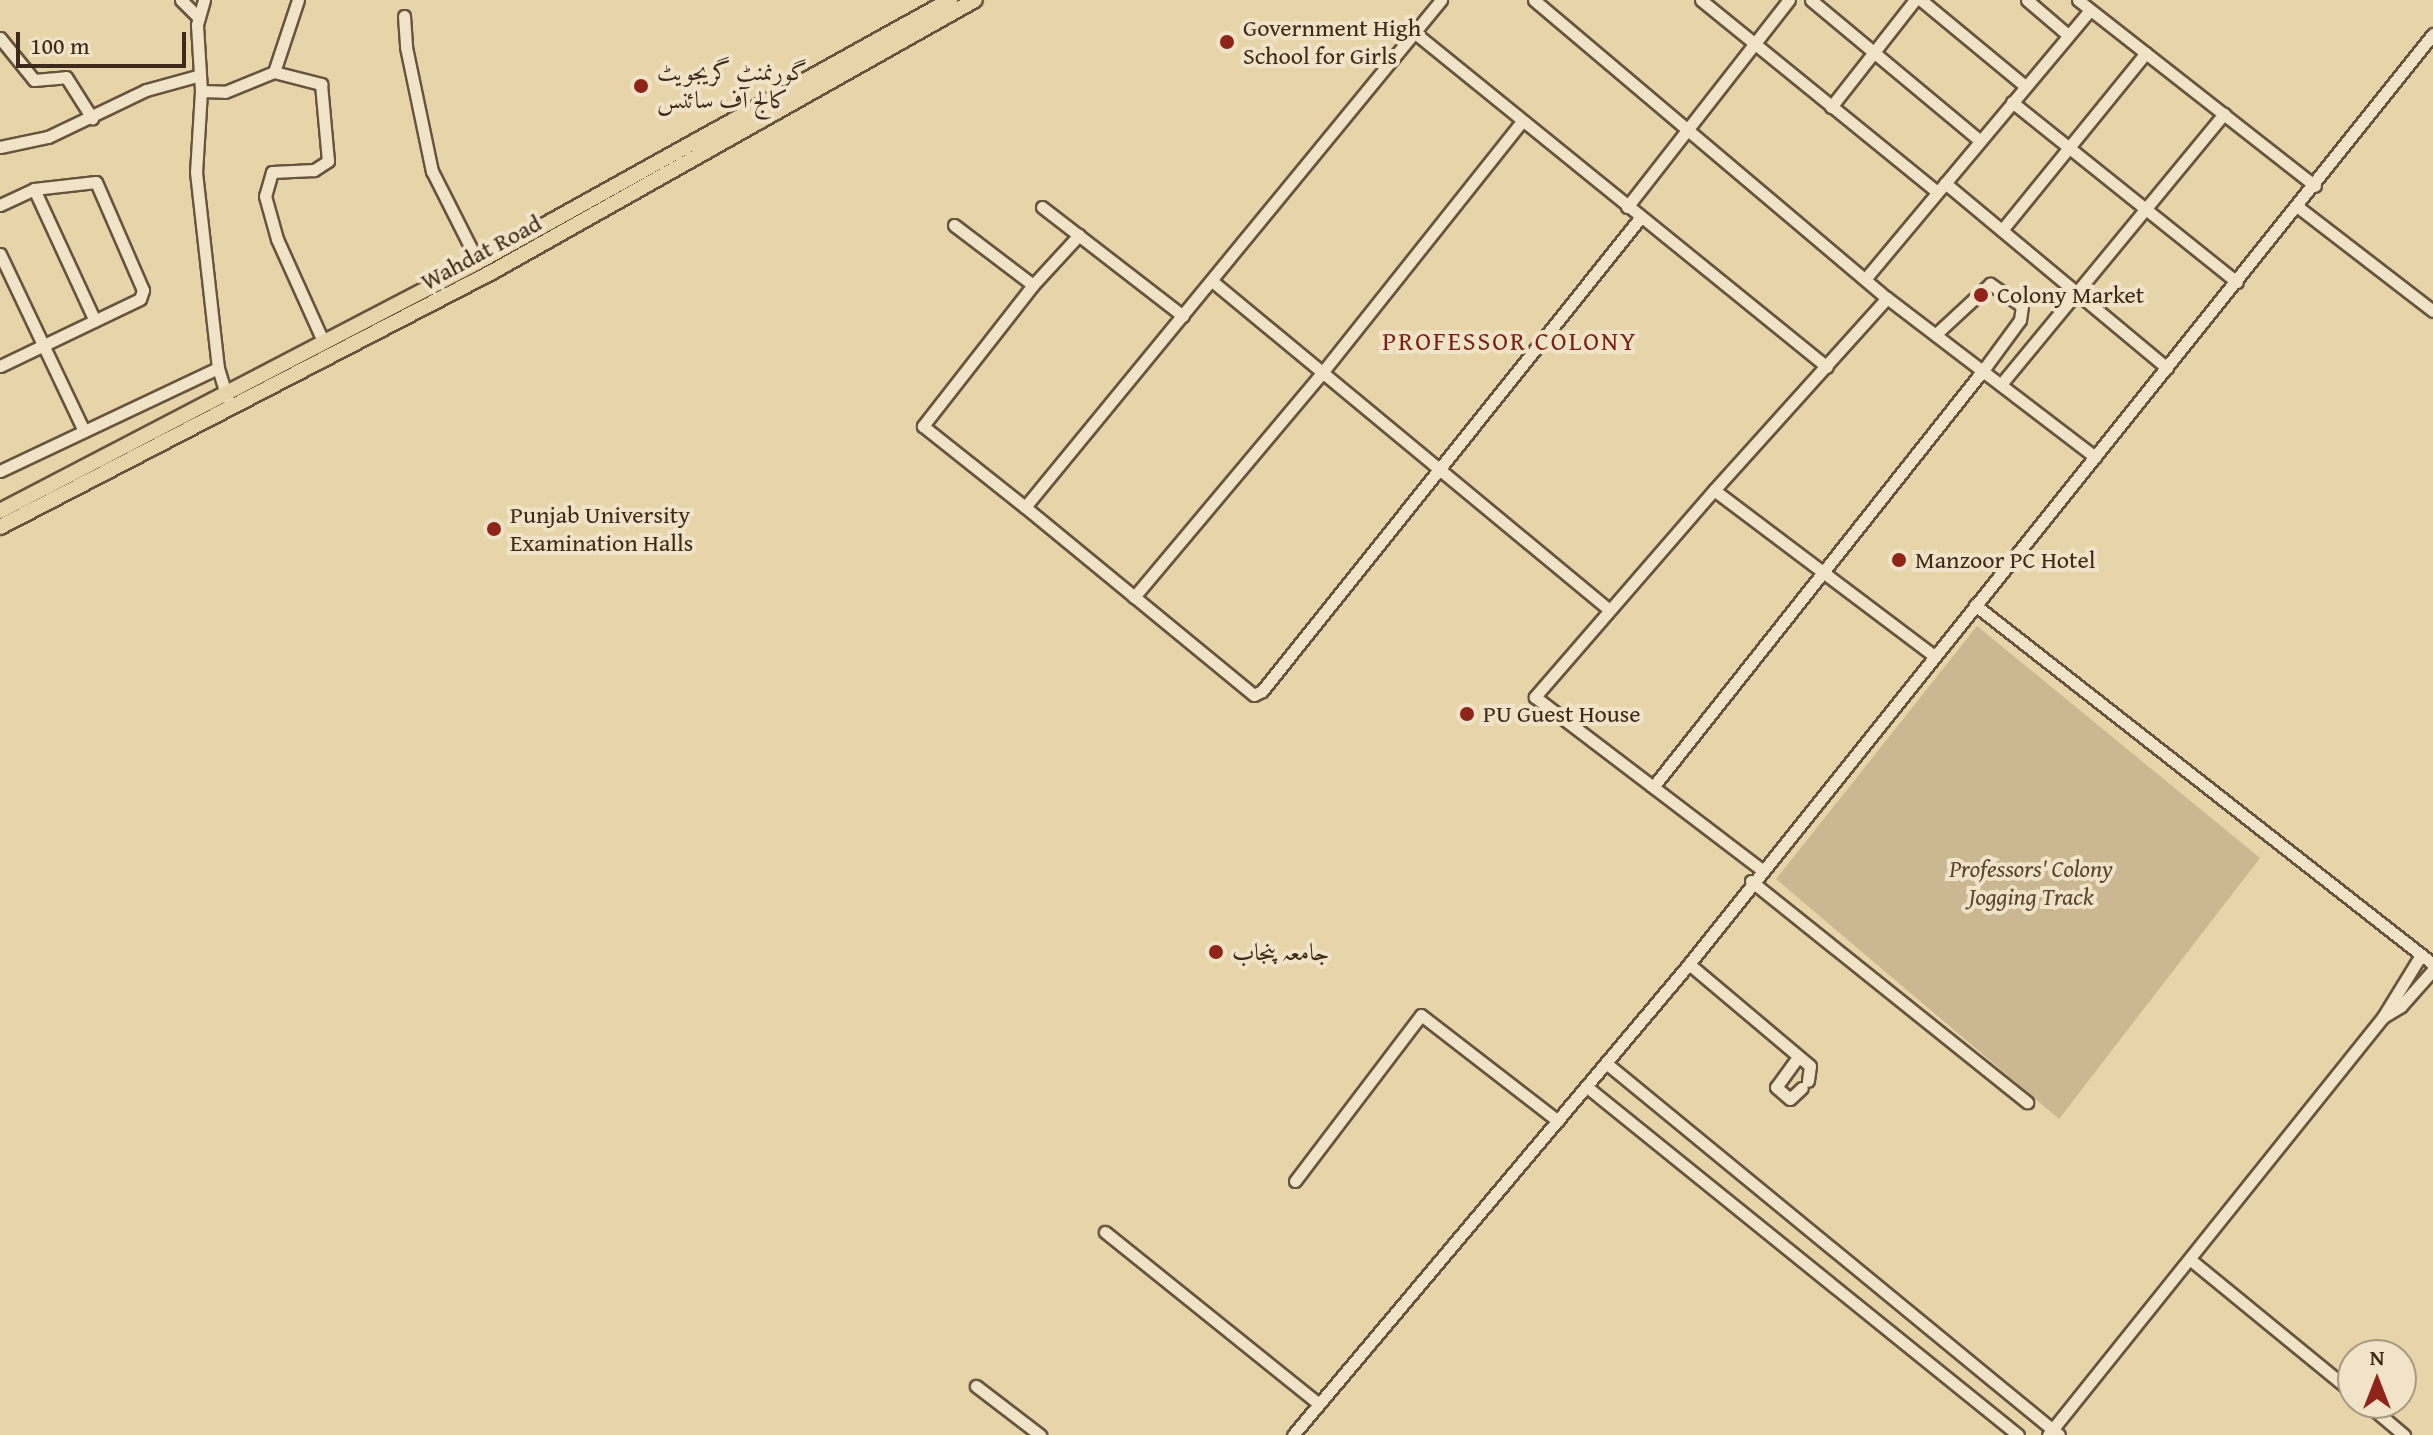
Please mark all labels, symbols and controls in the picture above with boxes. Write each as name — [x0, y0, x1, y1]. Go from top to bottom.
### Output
place label: Government High School for Girls — [1243, 14, 1421, 70]
scale bar — [20, 16, 190, 66]
text: 100 m — [30, 28, 90, 63]
marker: Government High School for Girls — [1218, 33, 1236, 51]
place label: گورنمنٹ گریجویٹ کالج آف سائنس — [657, 58, 807, 114]
marker: گورنمنٹ گریجویٹ کالج آف سائنس — [632, 77, 650, 95]
street label: Wahdat Road — [416, 208, 546, 296]
place label: Colony Market — [1997, 281, 2144, 309]
marker: Colony Market — [1972, 286, 1990, 304]
district label: PROFESSOR COLONY — [1382, 325, 1638, 357]
place label: Punjab University Examination Halls — [510, 501, 693, 557]
marker: Punjab University Examination Halls — [485, 520, 503, 538]
place label: Manzoor PC Hotel — [1915, 546, 2096, 574]
marker: Manzoor PC Hotel — [1890, 551, 1908, 569]
place label: PU Guest House — [1483, 700, 1641, 728]
marker: PU Guest House — [1458, 705, 1476, 723]
park label: Professors' Colony Jogging Track — [1949, 855, 2113, 911]
place label: جامعہ پنجاب — [1232, 938, 1329, 966]
marker: جامعہ پنجاب — [1207, 943, 1225, 961]
north arrow — [2337, 1339, 2417, 1419]
text: N — [2370, 1341, 2384, 1373]

